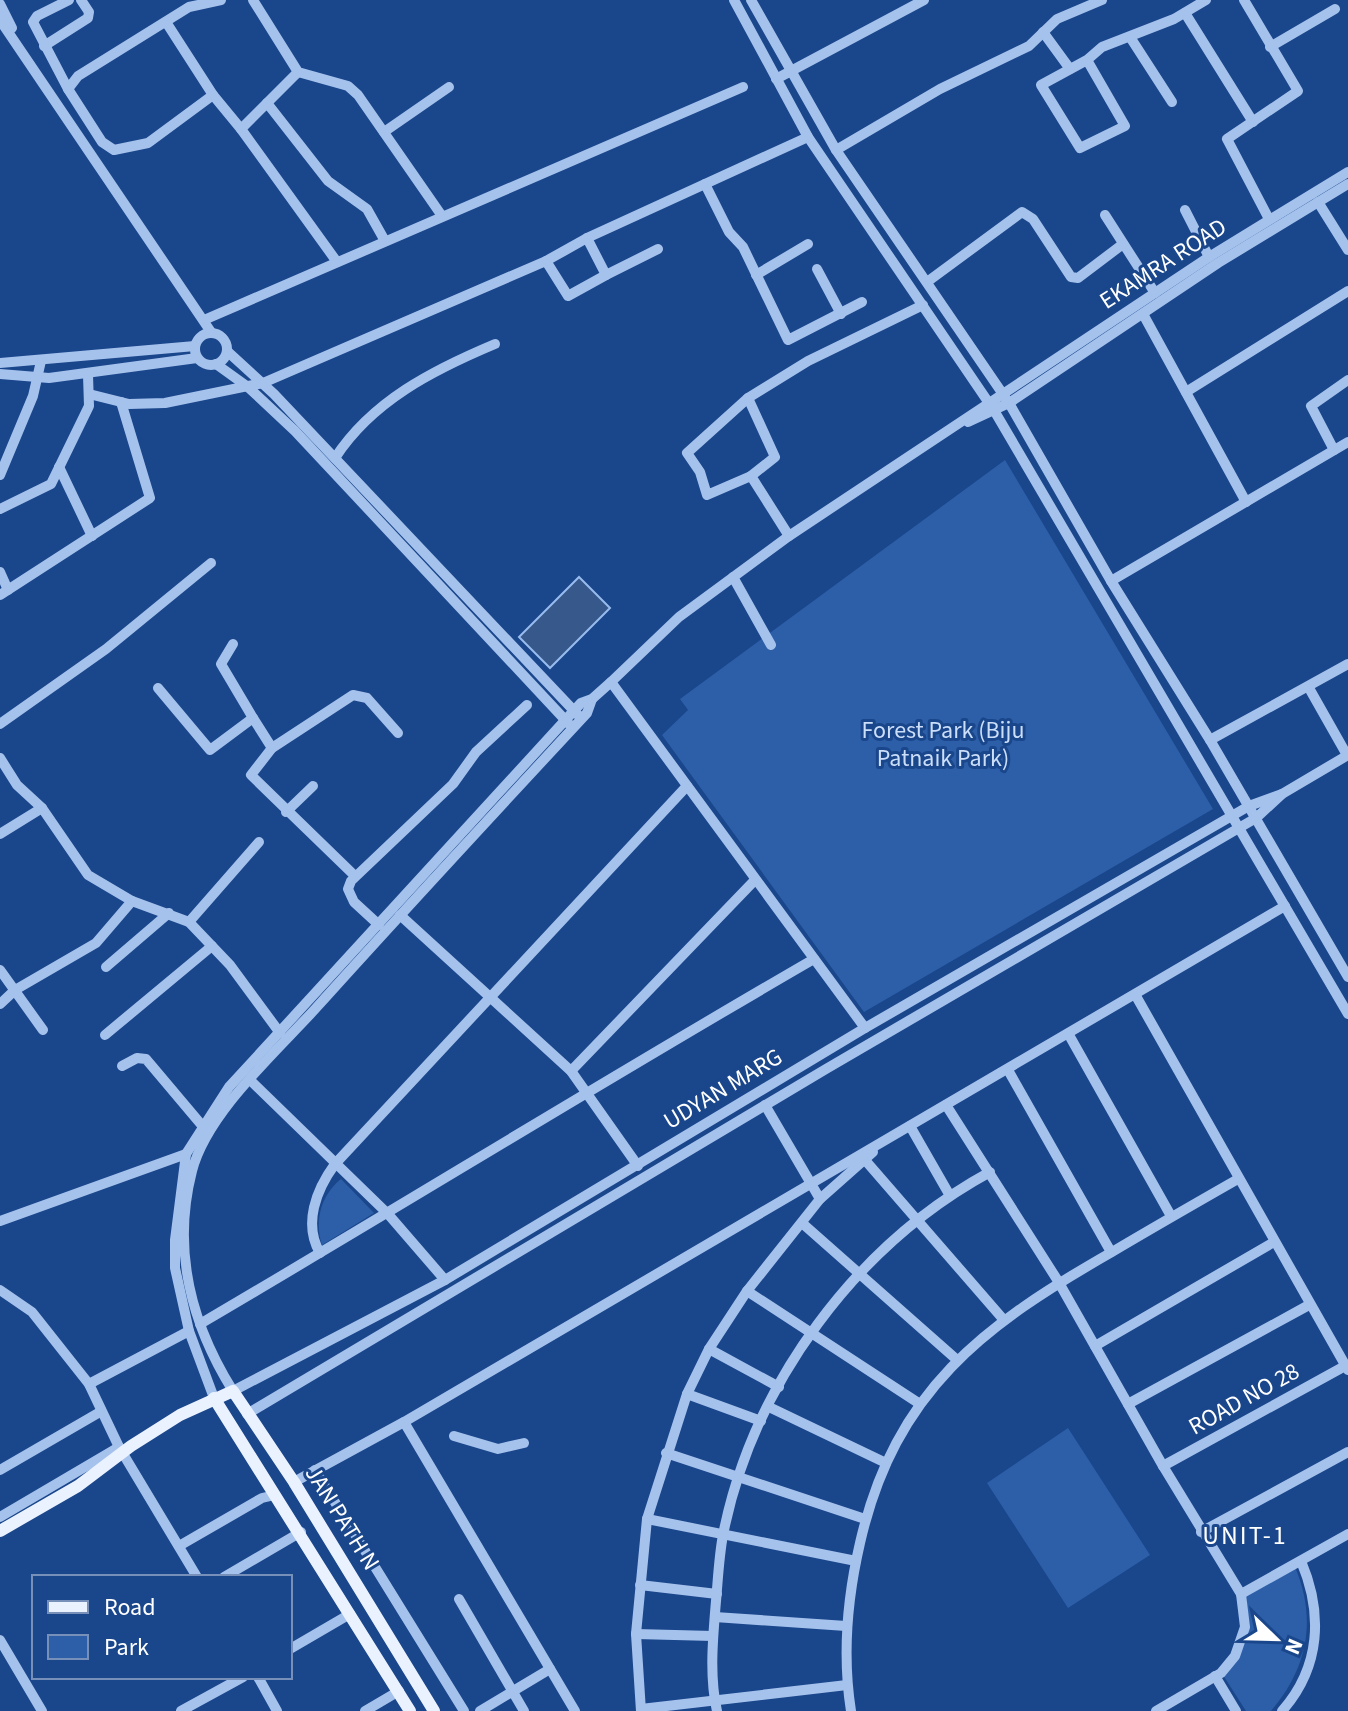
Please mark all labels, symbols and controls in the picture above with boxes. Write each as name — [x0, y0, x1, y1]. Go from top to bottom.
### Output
street label: EKAMRA ROAD — [1093, 210, 1233, 318]
park label: Forest Park (Biju Patnaik Park) — [862, 713, 1024, 776]
street label: UDYAN MARG — [657, 1040, 789, 1138]
street label: ROAD NO 28 — [1182, 1354, 1306, 1444]
street label: JAN PATH N — [296, 1459, 388, 1577]
district label: UNIT-1 — [1202, 1517, 1288, 1554]
legend — [32, 1575, 292, 1679]
text: Road — [104, 1590, 156, 1625]
north arrow — [1236, 1599, 1316, 1679]
text: Park — [104, 1630, 149, 1665]
text: N — [1276, 1633, 1311, 1659]

